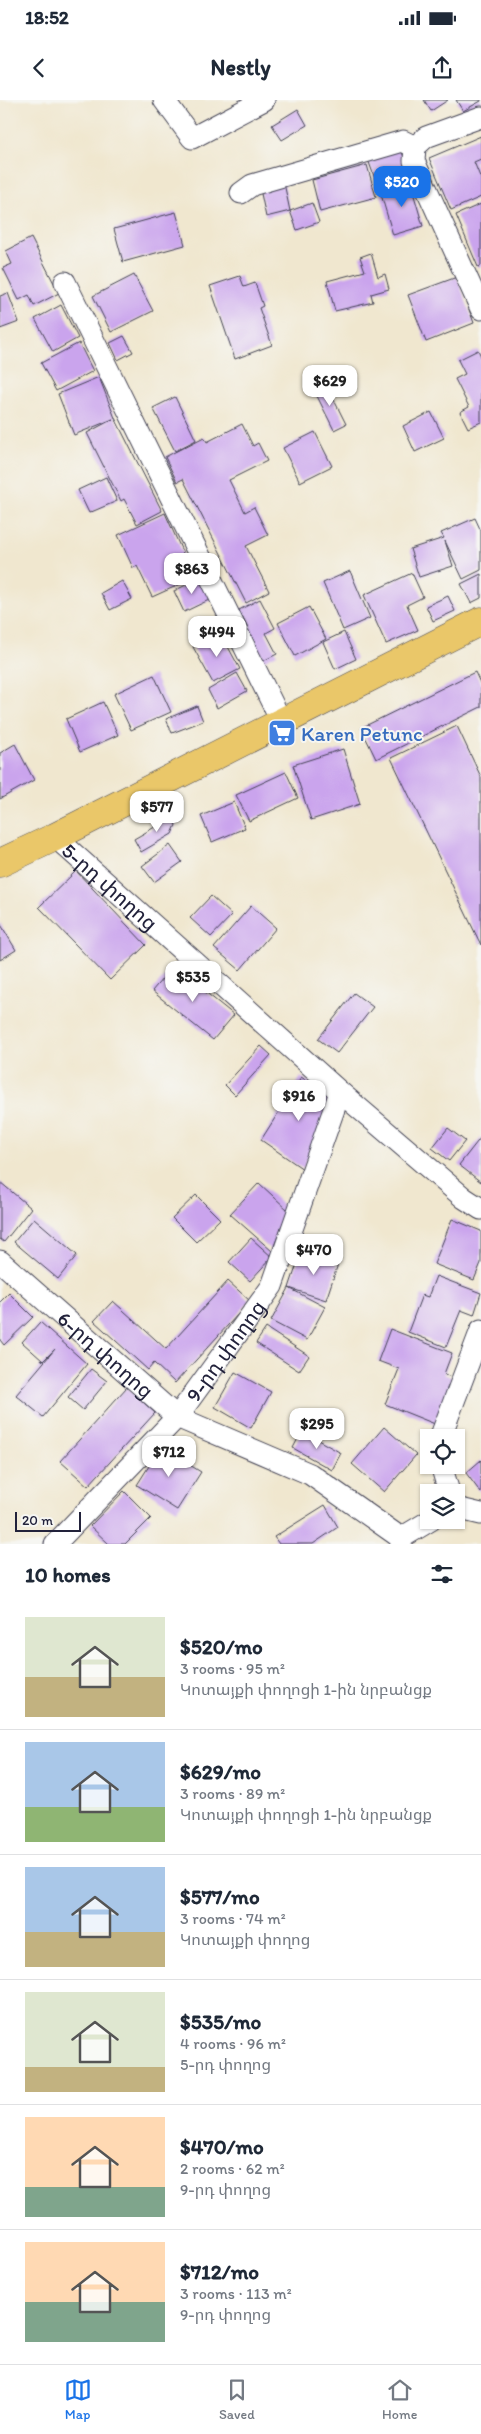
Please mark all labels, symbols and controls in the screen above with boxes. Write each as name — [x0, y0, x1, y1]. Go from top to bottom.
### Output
text: 18:52 — [25, 6, 69, 29]
icon: back — [25, 54, 53, 82]
text: Nestly — [211, 54, 270, 81]
icon: share — [428, 54, 456, 82]
pin: $520 — [372, 166, 432, 208]
text: $520 — [385, 172, 419, 191]
pin: $629 — [300, 364, 360, 407]
text: $629 — [313, 371, 347, 390]
pin: $863 — [162, 552, 222, 595]
text: $863 — [175, 559, 209, 578]
pin: $494 — [187, 616, 247, 658]
text: $494 — [199, 622, 235, 641]
supermarket icon: Karen Petunc — [267, 718, 297, 748]
place label: Karen Petunc — [301, 721, 423, 746]
pin: $577 — [127, 790, 187, 833]
text: $577 — [141, 797, 173, 816]
street label: 5-րդ փողոց — [57, 837, 163, 936]
pin: $535 — [163, 960, 223, 1003]
text: $535 — [176, 967, 210, 986]
pin: $916 — [269, 1080, 329, 1122]
text: $916 — [283, 1086, 315, 1105]
pin: $470 — [284, 1234, 344, 1276]
text: $470 — [296, 1240, 332, 1259]
street label: 9-րդ փողոց — [180, 1295, 270, 1406]
street label: 6-րդ փողոց — [53, 1305, 159, 1403]
pin: $295 — [287, 1408, 347, 1450]
text: $295 — [300, 1414, 334, 1433]
map controls — [420, 1429, 465, 1529]
button: locate — [420, 1429, 465, 1474]
pin: $712 — [139, 1436, 199, 1478]
text: $712 — [153, 1442, 185, 1461]
button: layers — [420, 1484, 465, 1529]
scale bar — [15, 1509, 81, 1532]
text: 20 m — [22, 1512, 53, 1529]
icon: filters — [428, 1560, 456, 1588]
text: 10 homes — [25, 1562, 111, 1587]
text: $520/mo — [180, 1634, 263, 1659]
icon: home — [65, 1637, 125, 1697]
text: 3 rooms · 95 m² — [180, 1659, 285, 1678]
text: Կոտայքի փողոցի 1-ին նրբանցք — [180, 1680, 432, 1699]
text: $629/mo — [180, 1759, 261, 1784]
icon: home — [65, 1762, 125, 1822]
text: 3 rooms · 89 m² — [180, 1784, 285, 1803]
text: Կոտայքի փողոցի 1-ին նրբանցք — [180, 1805, 432, 1824]
text: $577/mo — [180, 1884, 260, 1909]
icon: home — [65, 1887, 125, 1947]
text: 3 rooms · 74 m² — [180, 1909, 286, 1928]
text: Կոտայքի փողոց — [180, 1930, 310, 1949]
text: $535/mo — [180, 2009, 261, 2034]
icon: home — [65, 2012, 125, 2072]
text: 4 rooms · 96 m² — [180, 2034, 286, 2053]
text: 5-րդ փողոց — [180, 2055, 271, 2074]
text: $470/mo — [180, 2134, 264, 2159]
icon: home — [65, 2137, 125, 2197]
text: 2 rooms · 62 m² — [180, 2159, 285, 2178]
text: 9-րդ փողոց — [180, 2180, 271, 2199]
text: $712/mo — [180, 2259, 259, 2284]
icon: home — [65, 2262, 125, 2322]
text: 3 rooms · 113 m² — [180, 2284, 292, 2303]
text: 9-րդ փողոց — [180, 2305, 271, 2324]
tab: Map — [64, 2376, 92, 2423]
tab: Saved — [219, 2376, 255, 2423]
tab: Home — [382, 2376, 417, 2423]

